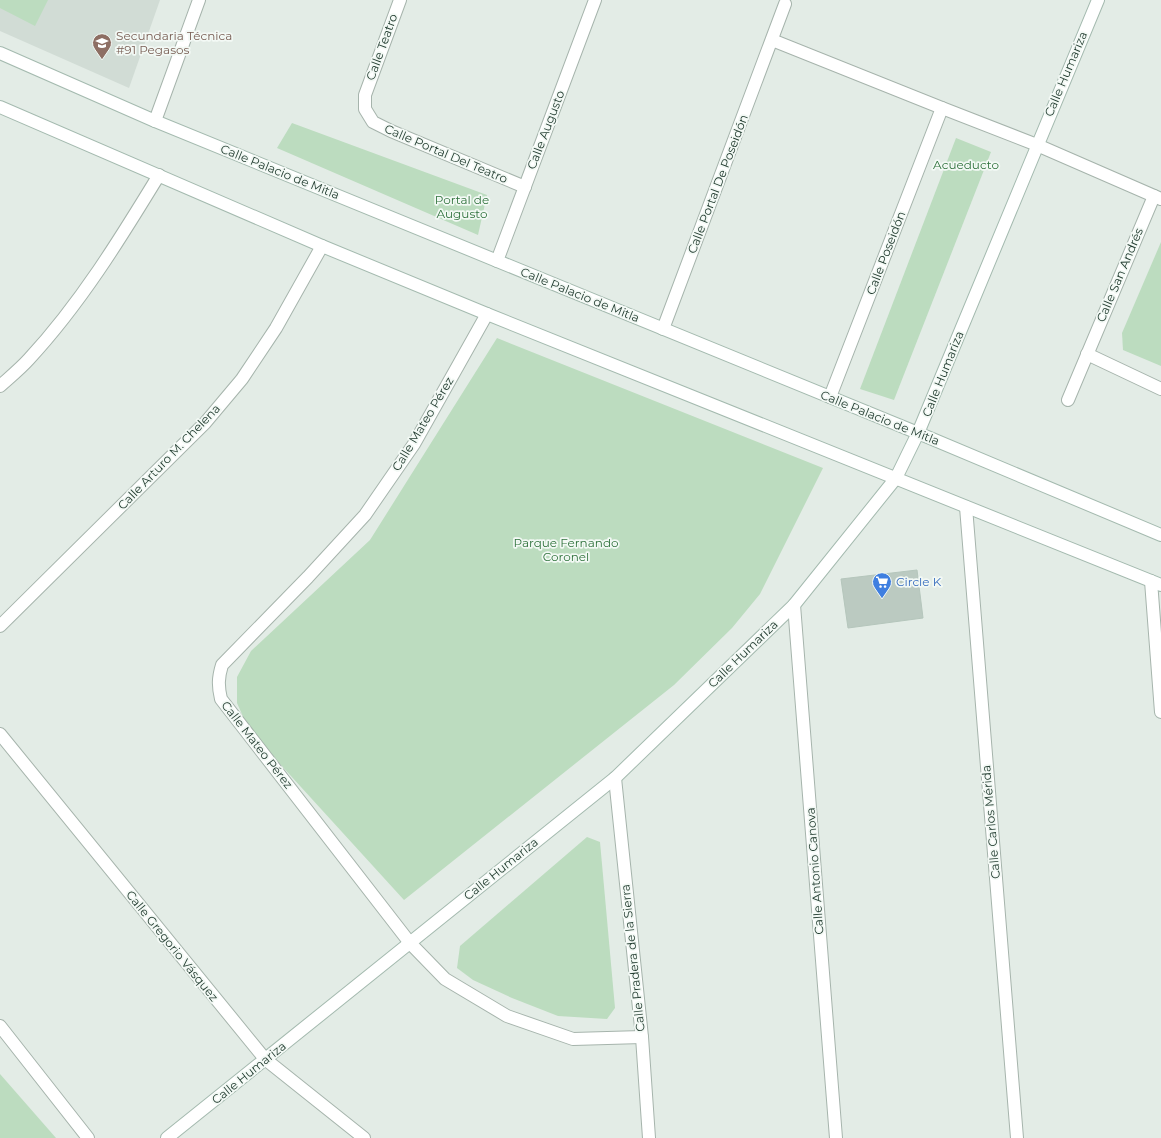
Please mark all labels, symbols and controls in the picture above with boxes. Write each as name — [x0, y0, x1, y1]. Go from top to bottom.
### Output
street label: Calle Teatro — [363, 11, 401, 82]
place label: Secundaria Técnica #91 Pegasos — [116, 28, 232, 57]
street label: Calle Humariza — [1041, 29, 1090, 119]
school or university icon: Secundaria Técnica #91 Pegasos — [91, 32, 113, 60]
street label: Calle Augusto — [524, 88, 567, 171]
street label: Calle Portal De Poseidón — [684, 112, 751, 256]
street label: Calle Portal Del Teatro — [382, 121, 510, 186]
street label: Calle Palacio de Mitla — [218, 141, 342, 202]
park label: Acueducto — [933, 157, 999, 172]
park label: Portal de Augusto — [435, 192, 489, 221]
street label: Calle Poseidón — [863, 209, 908, 297]
street label: Calle San Andrés — [1093, 225, 1146, 324]
street label: Calle Palacio de Mitla — [518, 264, 642, 325]
street label: Calle Humariza — [919, 329, 967, 419]
street label: Calle Mateo Pérez — [389, 374, 457, 474]
street label: Calle Palacio de Mitla — [818, 387, 942, 448]
street label: Calle Arturo M. Chelena — [114, 401, 223, 513]
park label: Parque Fernando Coronel — [513, 535, 619, 564]
supermarket icon: Circle K — [871, 571, 893, 599]
place label: Circle K — [896, 574, 942, 589]
street label: Calle Humariza — [705, 617, 781, 691]
street label: Calle Mateo Pérez — [219, 698, 296, 792]
street label: Calle Carlos Mérida — [978, 765, 1003, 880]
street label: Calle Antonio Canova — [803, 807, 826, 935]
street label: Calle Humariza — [461, 834, 541, 903]
street label: Calle Pradera de la Sierra — [617, 884, 648, 1032]
street label: Calle Gregorio Vásquez — [123, 887, 222, 1004]
street label: Calle Humariza — [209, 1038, 289, 1107]

